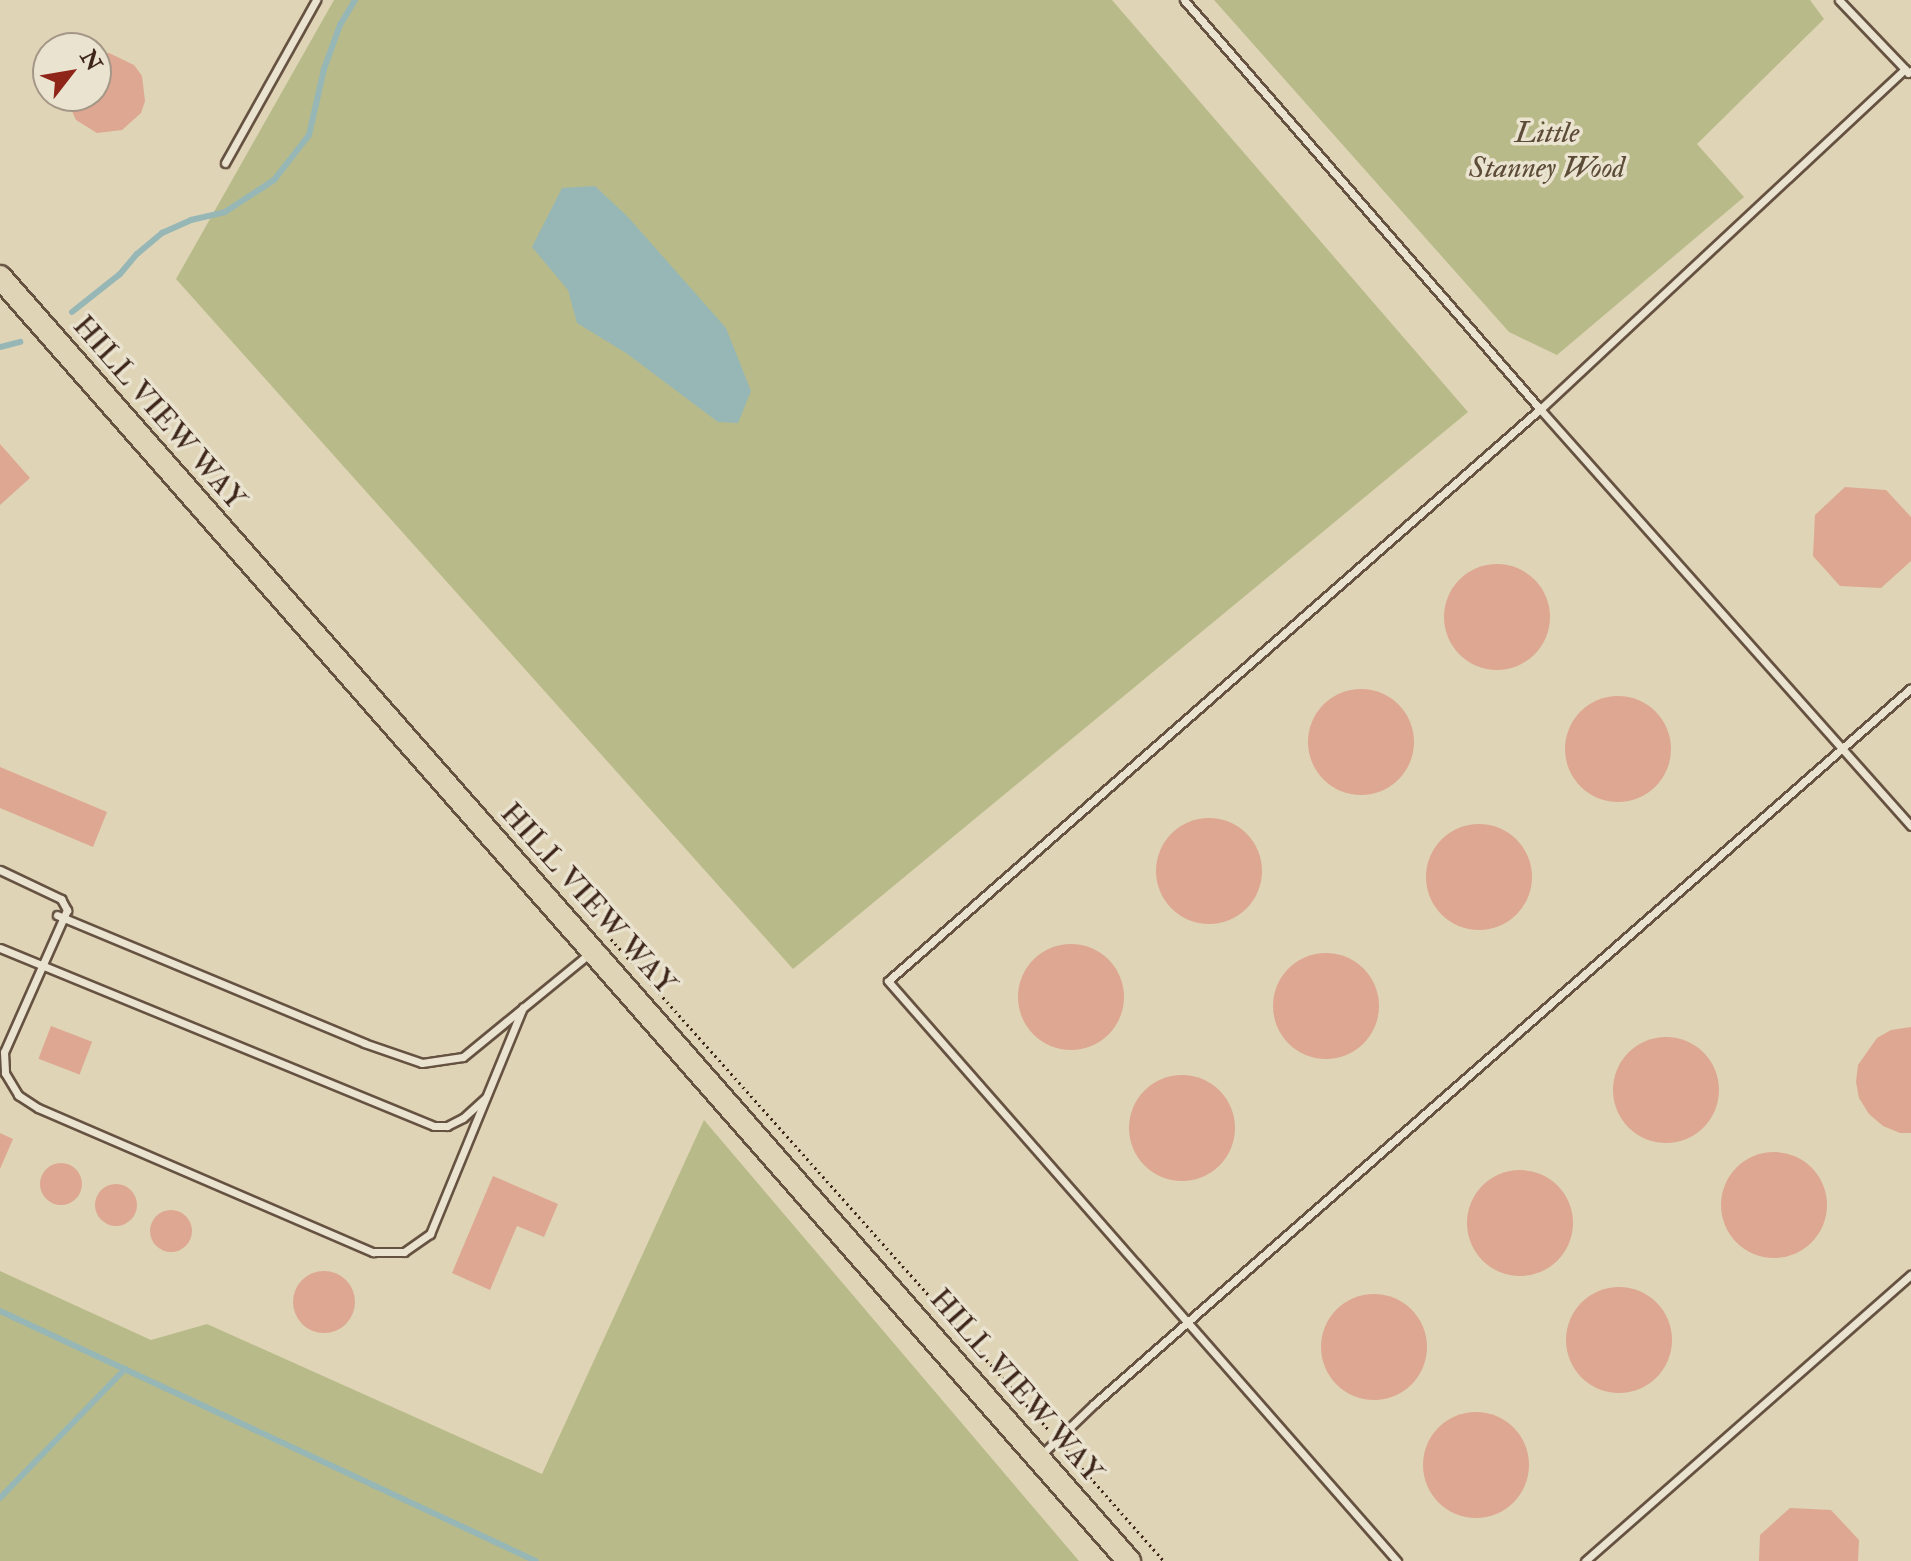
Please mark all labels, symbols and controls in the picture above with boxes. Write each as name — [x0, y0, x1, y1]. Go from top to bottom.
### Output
north arrow — [32, 32, 112, 112]
text: N — [74, 45, 108, 76]
park label: Little Stanney Wood — [1469, 115, 1625, 186]
street label: HILL VIEW WAY — [65, 309, 253, 517]
street label: HILL VIEW WAY — [492, 796, 684, 1002]
street label: HILL VIEW WAY — [922, 1282, 1110, 1490]

